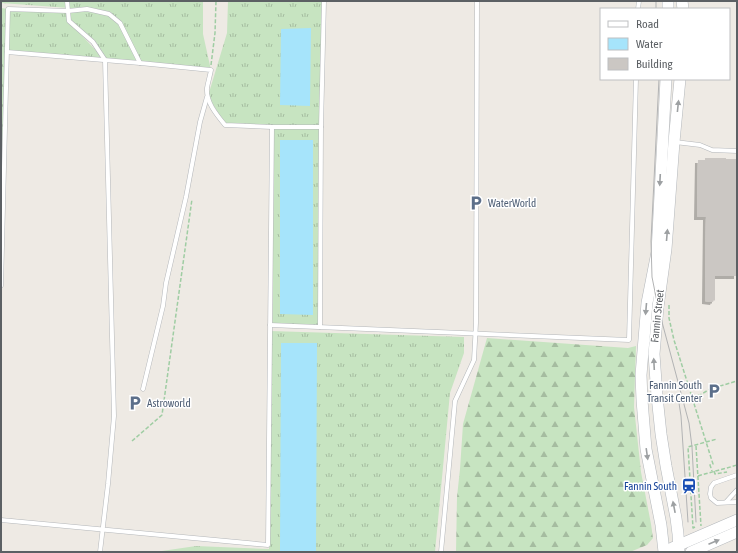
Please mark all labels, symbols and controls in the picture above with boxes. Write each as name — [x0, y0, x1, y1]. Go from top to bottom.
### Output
legend — [600, 8, 730, 80]
text: Road — [636, 17, 659, 31]
text: Water — [636, 37, 663, 51]
text: Building — [636, 57, 674, 71]
one-way arrow — [674, 99, 681, 112]
one-way arrow — [657, 174, 664, 186]
parking icon: WaterWorld — [467, 194, 485, 212]
place label: WaterWorld — [488, 197, 536, 209]
one-way arrow — [664, 229, 671, 241]
street label: Fannin Street — [648, 289, 666, 343]
one-way arrow — [643, 303, 650, 315]
one-way arrow — [651, 357, 657, 370]
place label: Fannin South Transit Center — [647, 379, 703, 404]
parking icon: Fannin South Transit Center — [705, 382, 723, 400]
parking icon: Astroworld — [126, 394, 144, 412]
place label: Astroworld — [147, 397, 191, 409]
one-way arrow — [644, 448, 650, 460]
station icon: Fannin South — [680, 477, 698, 495]
place label: Fannin South — [624, 480, 677, 492]
one-way arrow — [670, 501, 676, 513]
one-way arrow — [708, 539, 719, 545]

